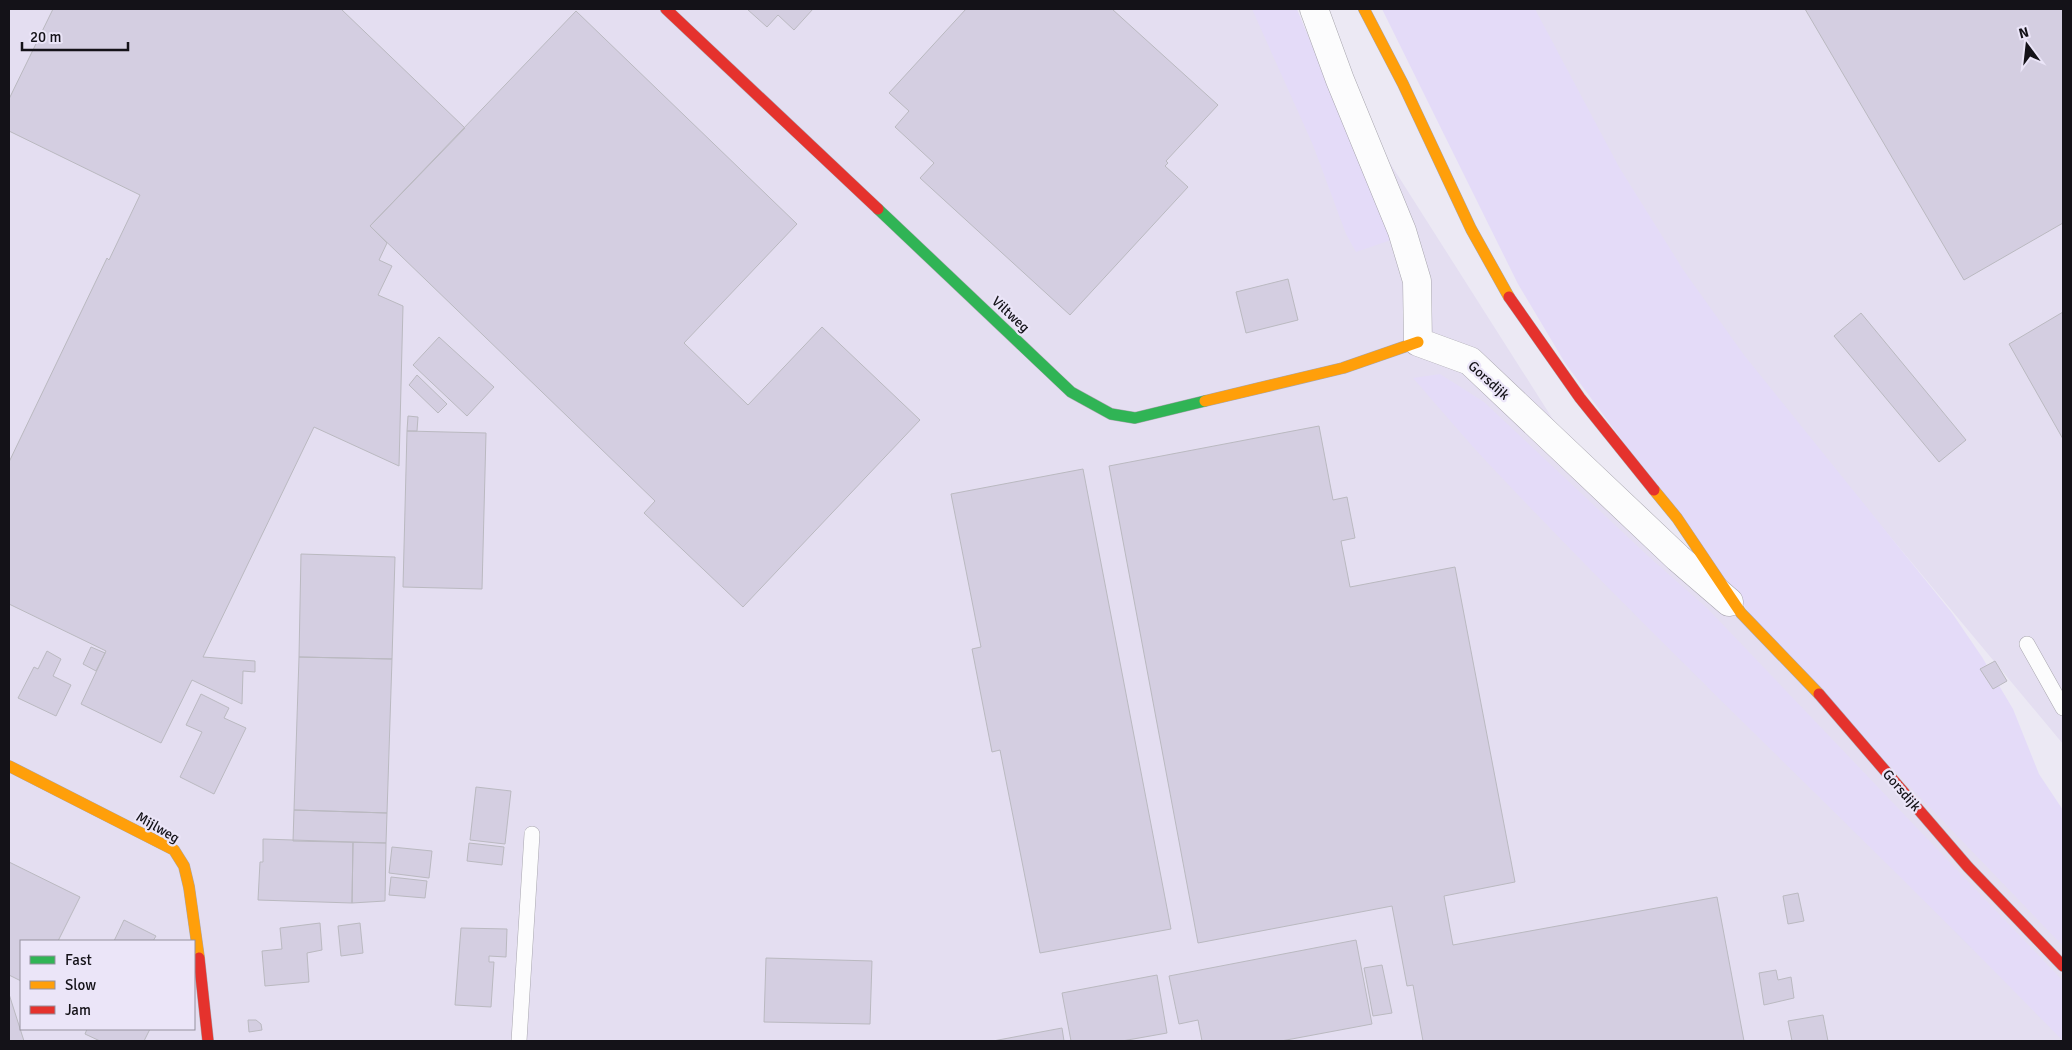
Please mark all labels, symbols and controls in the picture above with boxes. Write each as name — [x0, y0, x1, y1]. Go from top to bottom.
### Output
scale bar — [22, 20, 129, 52]
north arrow — [2002, 20, 2052, 70]
text: N — [2017, 23, 2031, 42]
text: 20 m — [30, 28, 61, 46]
street label: Viltweg — [988, 293, 1033, 336]
street label: Gorsdijk — [1465, 357, 1513, 403]
street label: Gorsdijk — [1879, 766, 1924, 815]
street label: Mijlweg — [133, 808, 182, 847]
legend — [20, 940, 195, 1030]
text: Fast — [65, 951, 92, 969]
text: Slow — [65, 976, 96, 994]
text: Jam — [65, 1001, 91, 1019]

